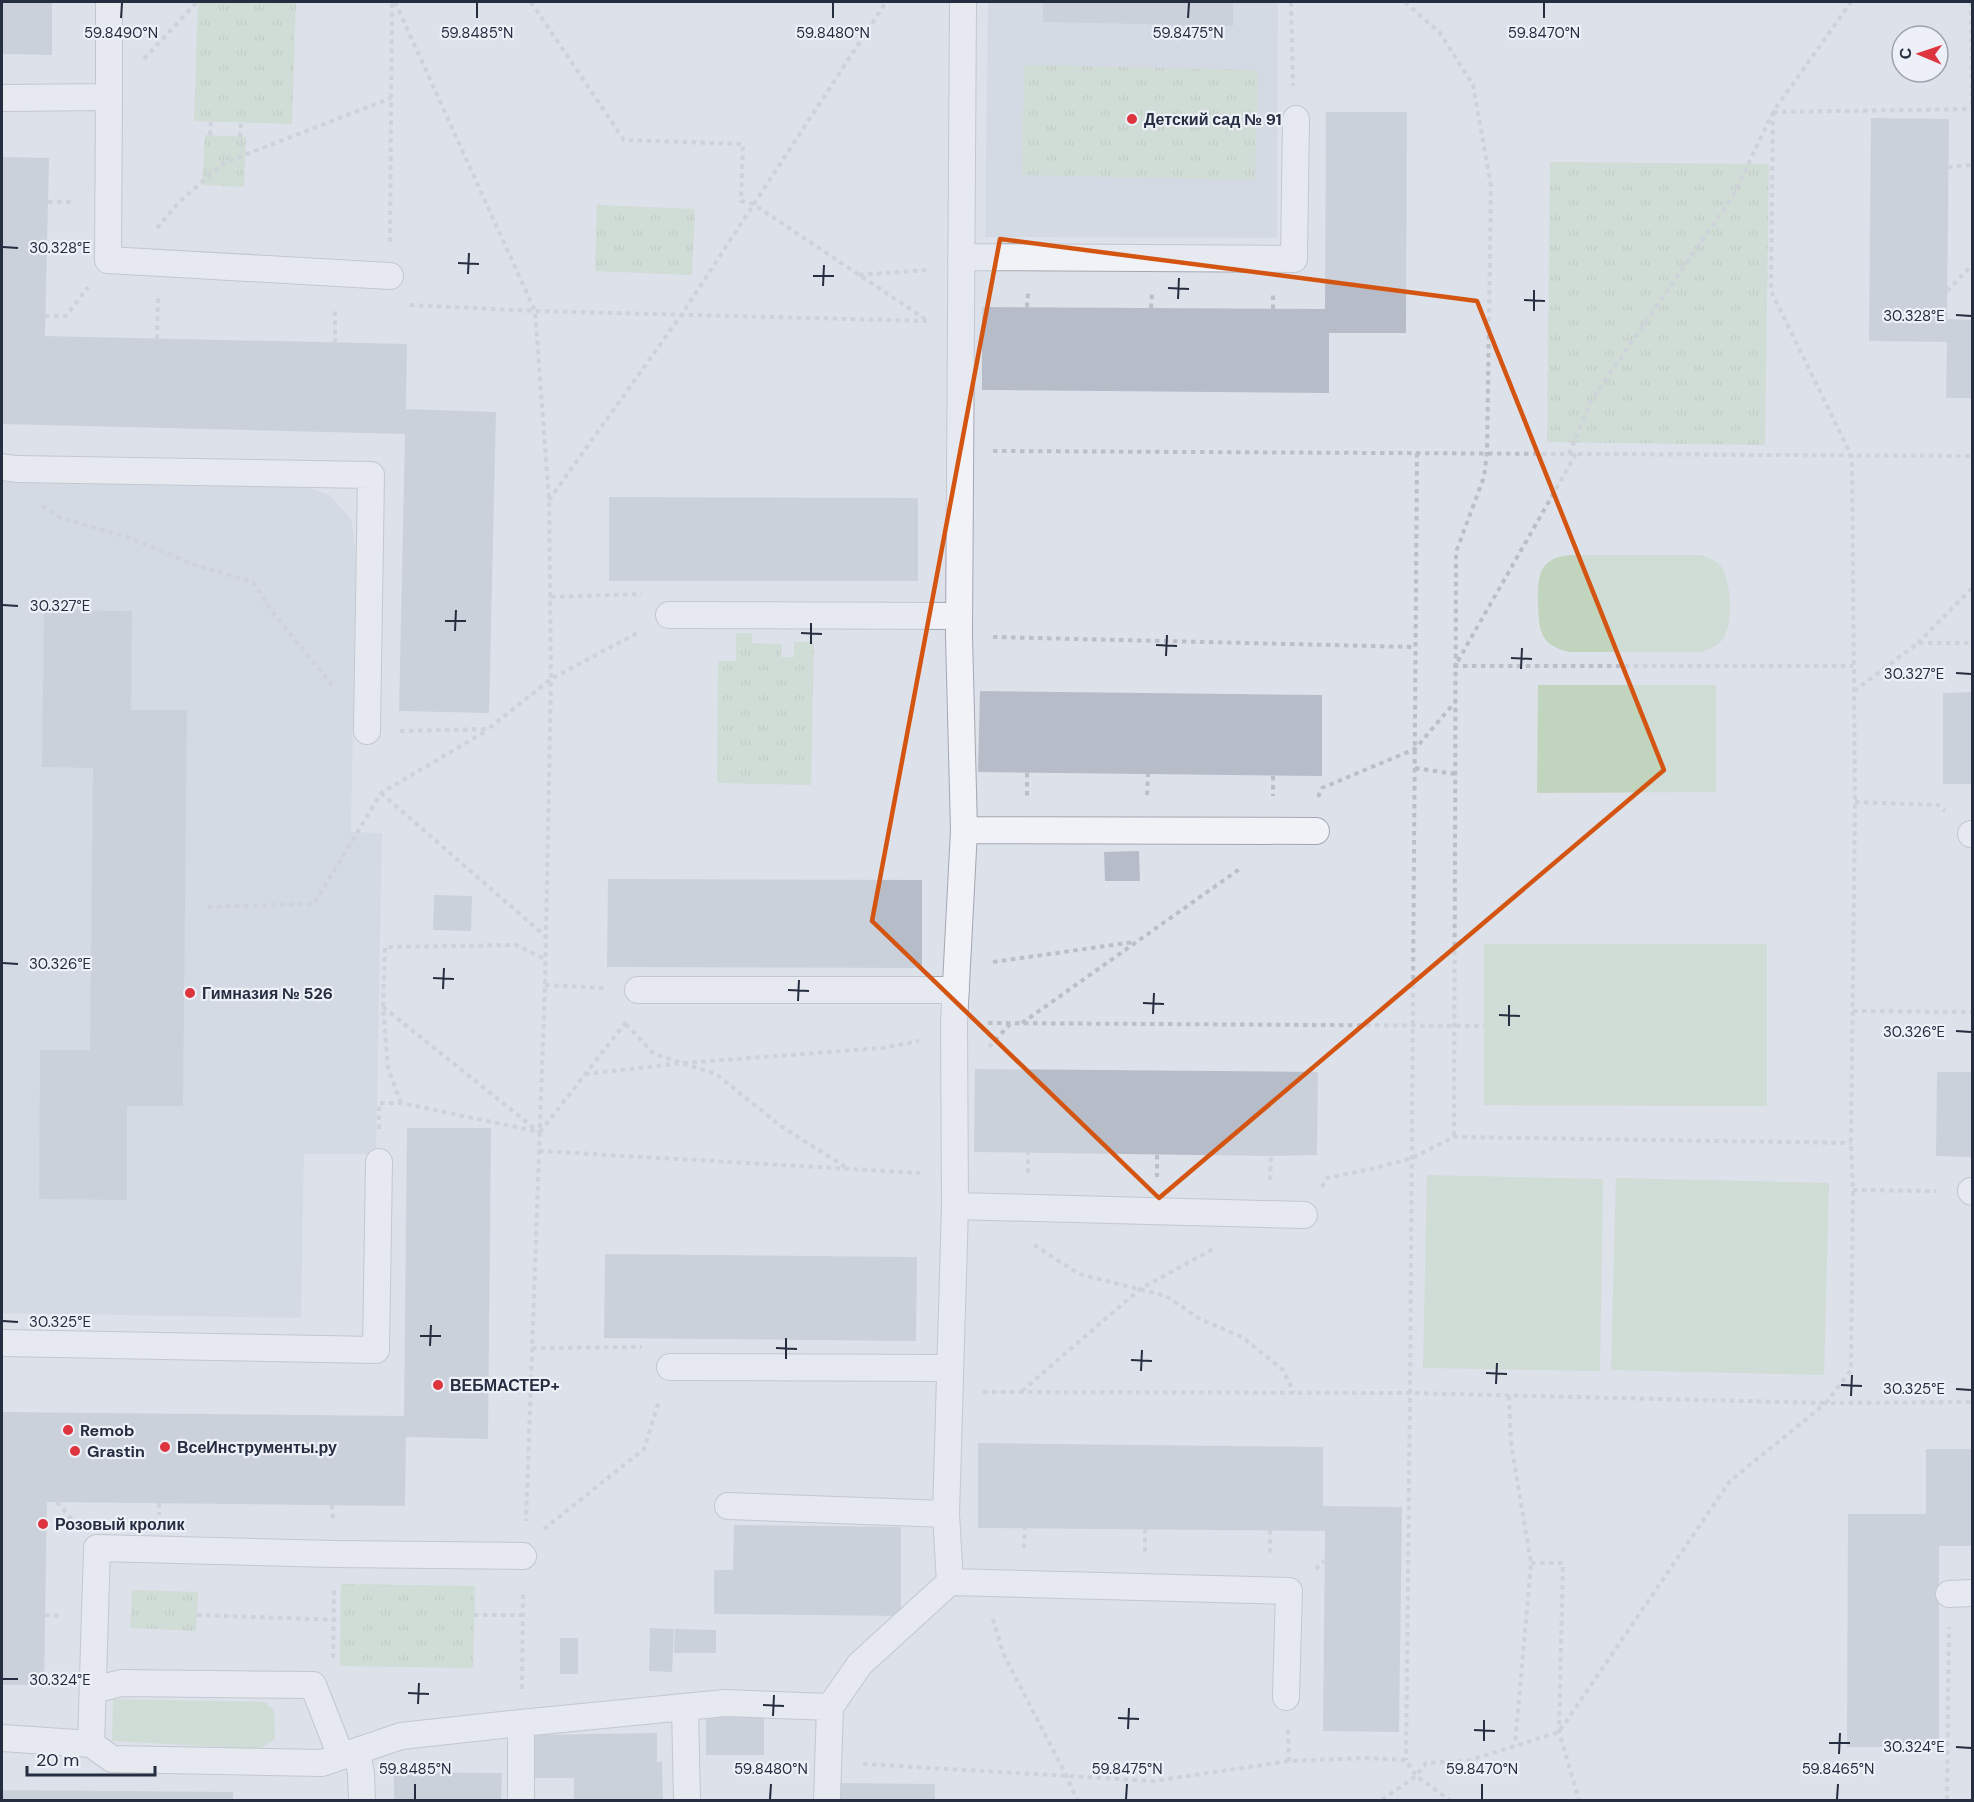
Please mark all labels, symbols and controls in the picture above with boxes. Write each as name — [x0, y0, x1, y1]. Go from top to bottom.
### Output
text: 59.8490°N — [84, 23, 158, 43]
text: 59.8485°N — [441, 23, 513, 43]
text: 59.8480°N — [796, 23, 870, 43]
text: 59.8475°N — [1152, 23, 1224, 43]
text: 59.8470°N — [1508, 23, 1580, 43]
north arrow — [1890, 24, 1950, 84]
text: С — [1895, 47, 1916, 60]
place label: Детский сад № 91 — [1144, 109, 1282, 130]
marker: Детский сад № 91 — [1125, 112, 1139, 126]
text: 30.328°E — [29, 238, 91, 258]
text: 30.328°E — [1883, 306, 1945, 326]
text: 30.327°E — [30, 596, 90, 616]
text: 30.327°E — [1884, 664, 1944, 684]
text: 30.326°E — [29, 954, 91, 974]
place label: Гимназия № 526 — [202, 983, 333, 1004]
marker: Гимназия № 526 — [183, 986, 197, 1000]
text: 30.326°E — [1883, 1022, 1945, 1042]
text: 30.325°E — [29, 1312, 91, 1332]
place label: ВЕБМАСТЕР+ — [450, 1375, 560, 1396]
marker: ВЕБМАСТЕР+ — [431, 1378, 445, 1392]
text: 30.325°E — [1883, 1379, 1945, 1399]
place label: Remob — [80, 1420, 135, 1441]
marker: Remob — [61, 1423, 75, 1437]
place label: ВсеИнструменты.ру — [177, 1437, 337, 1458]
marker: ВсеИнструменты.ру — [158, 1440, 172, 1454]
place label: Grastin — [87, 1441, 145, 1462]
marker: Grastin — [68, 1444, 82, 1458]
place label: Розовый кролик — [55, 1514, 185, 1535]
marker: Розовый кролик — [36, 1517, 50, 1531]
text: 30.324°E — [29, 1670, 91, 1690]
text: 30.324°E — [1883, 1737, 1945, 1757]
scale bar — [27, 1739, 154, 1777]
text: 20 m — [36, 1748, 79, 1772]
text: 59.8485°N — [379, 1759, 451, 1779]
text: 59.8480°N — [734, 1759, 808, 1779]
text: 59.8475°N — [1091, 1759, 1163, 1779]
text: 59.8470°N — [1446, 1759, 1518, 1779]
text: 59.8465°N — [1802, 1759, 1874, 1779]

